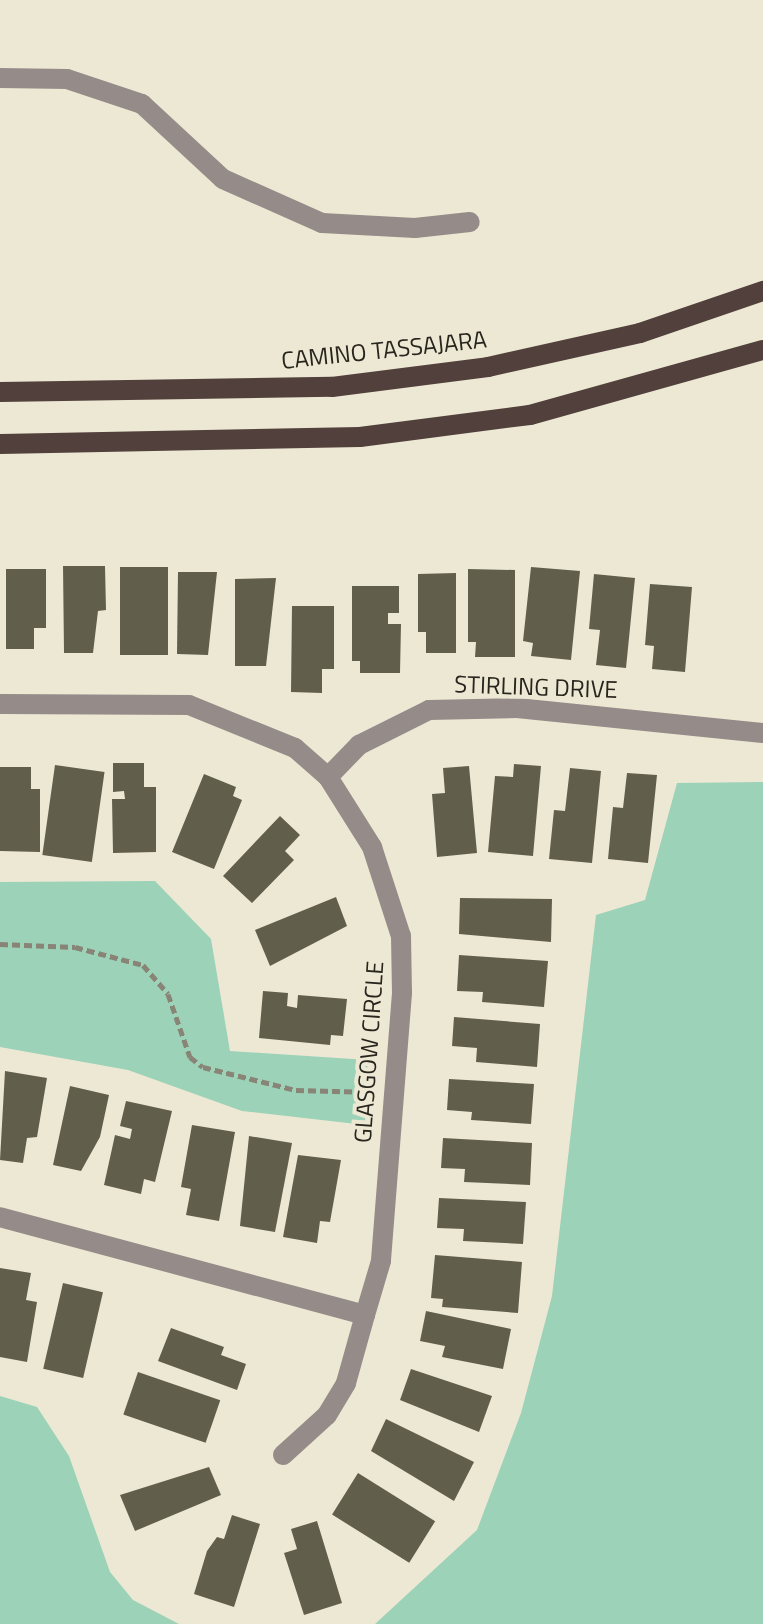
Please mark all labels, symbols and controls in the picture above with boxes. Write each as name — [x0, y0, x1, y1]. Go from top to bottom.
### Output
street label: CAMINO TASSAJARA — [280, 325, 488, 375]
street label: STIRLING DRIVE — [454, 670, 618, 704]
street label: GLASGOW CIRCLE — [348, 960, 390, 1144]

